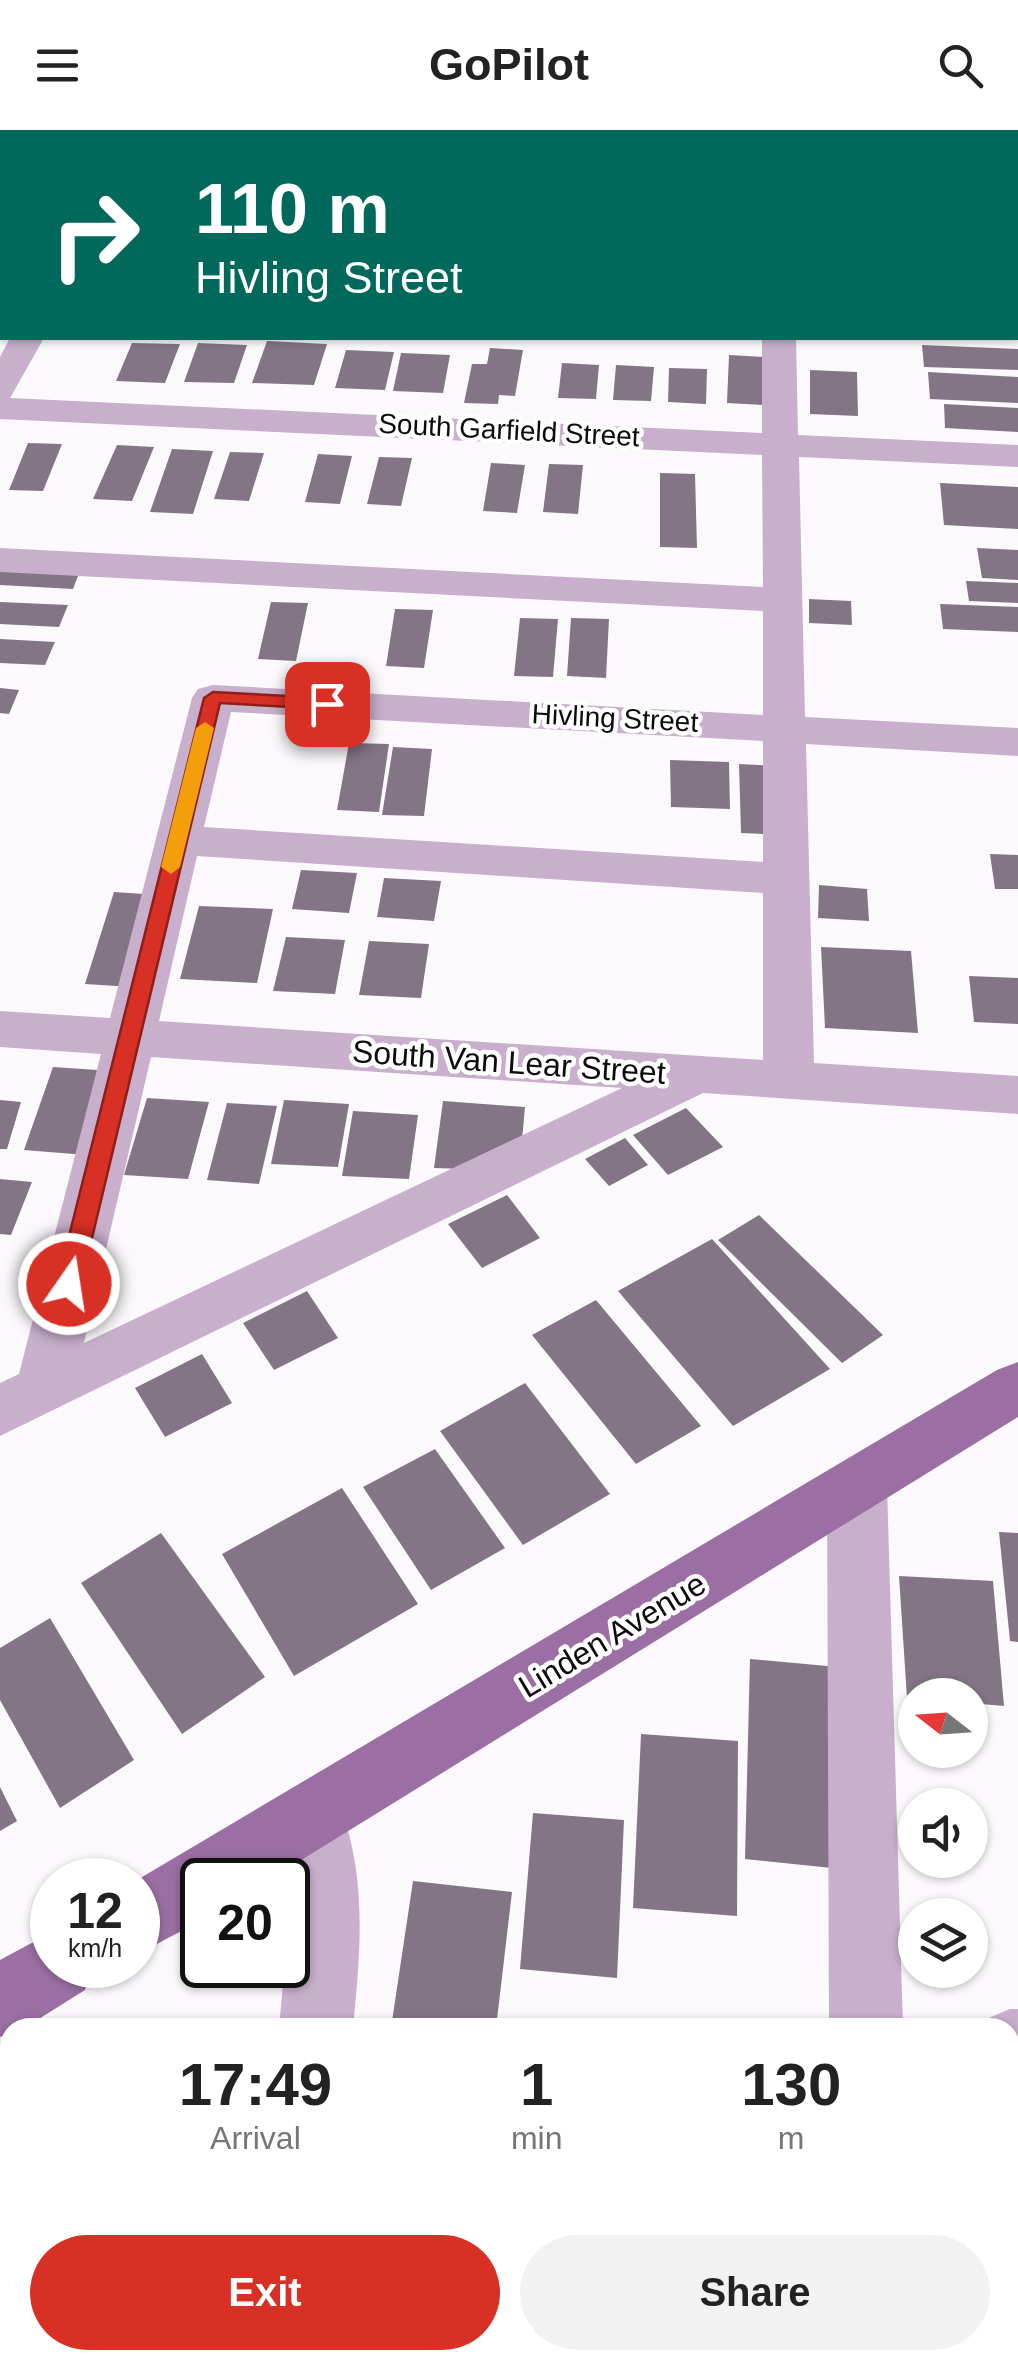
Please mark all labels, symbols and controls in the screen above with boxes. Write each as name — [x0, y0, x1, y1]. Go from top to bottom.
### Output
icon: menu — [30, 38, 85, 93]
icon: search — [933, 38, 988, 93]
text: GoPilot — [429, 39, 589, 90]
icon: right — [30, 170, 160, 300]
text: 110 m — [195, 170, 390, 248]
text: Hivling Street — [195, 252, 463, 303]
street label: South Garfield Street — [378, 408, 641, 452]
pin — [285, 662, 370, 747]
icon: arrive — [300, 677, 355, 732]
street label: Hivling Street — [531, 698, 699, 738]
street label: South Van Lear Street — [351, 1033, 667, 1091]
position arrow — [17, 1232, 121, 1336]
street label: Linden Avenue — [512, 1565, 712, 1705]
north arrow — [898, 1678, 988, 1768]
map controls — [898, 1678, 988, 1988]
button: sound — [898, 1788, 988, 1878]
speed limit sign: 20 — [180, 1858, 310, 1988]
text: 12 — [67, 1883, 123, 1939]
button: layers — [898, 1898, 988, 1988]
text: km/h — [68, 1934, 122, 1962]
text: 17:49 — [179, 2051, 332, 2118]
text: 1 — [520, 2051, 553, 2118]
text: 130 — [741, 2051, 841, 2118]
text: Arrival — [210, 2120, 301, 2156]
text: min — [511, 2120, 562, 2156]
text: m — [778, 2120, 805, 2156]
button: Exit — [30, 2235, 500, 2350]
button: Share — [520, 2235, 990, 2350]

